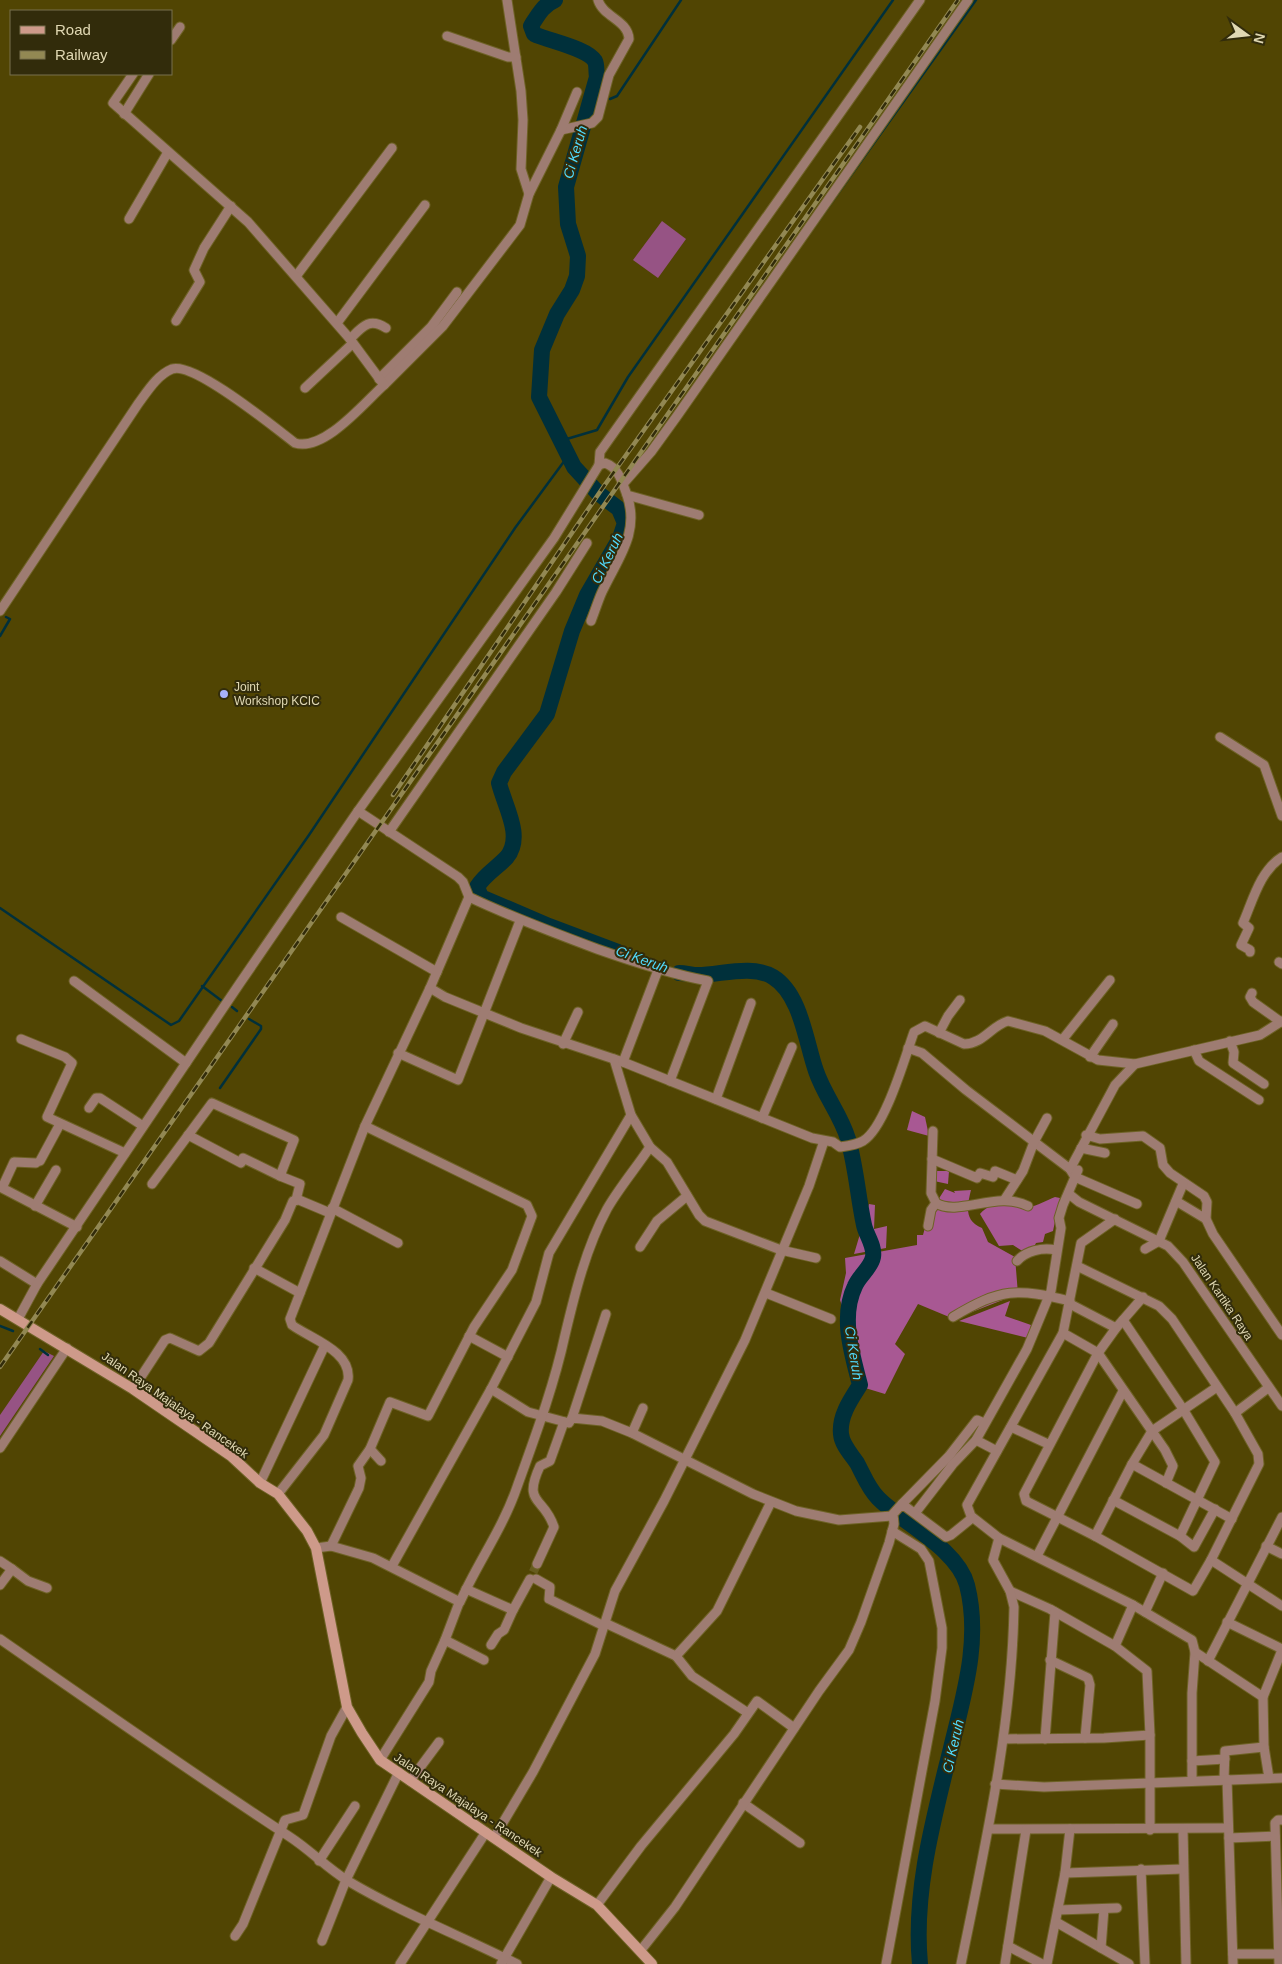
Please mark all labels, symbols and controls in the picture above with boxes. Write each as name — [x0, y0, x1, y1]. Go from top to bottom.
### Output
legend — [10, 10, 172, 75]
north arrow — [1222, 10, 1272, 60]
text: Road — [55, 21, 91, 38]
text: N — [1251, 31, 1269, 45]
text: Railway — [55, 46, 108, 63]
water label: Ci Keruh — [560, 123, 590, 180]
water label: Ci Keruh — [588, 530, 626, 586]
place label: Joint Workshop KCIC — [234, 680, 320, 708]
marker: Joint Workshop KCIC — [218, 688, 230, 700]
water label: Ci Keruh — [614, 942, 671, 976]
street label: Jalan Kartika Raya — [1188, 1251, 1256, 1343]
water label: Ci Keruh — [842, 1325, 866, 1381]
street label: Jalan Raya Majalaya - Rancekek — [99, 1349, 252, 1462]
water label: Ci Keruh — [939, 1717, 967, 1774]
street label: Jalan Raya Majalaya - Rancekek — [391, 1750, 545, 1860]

